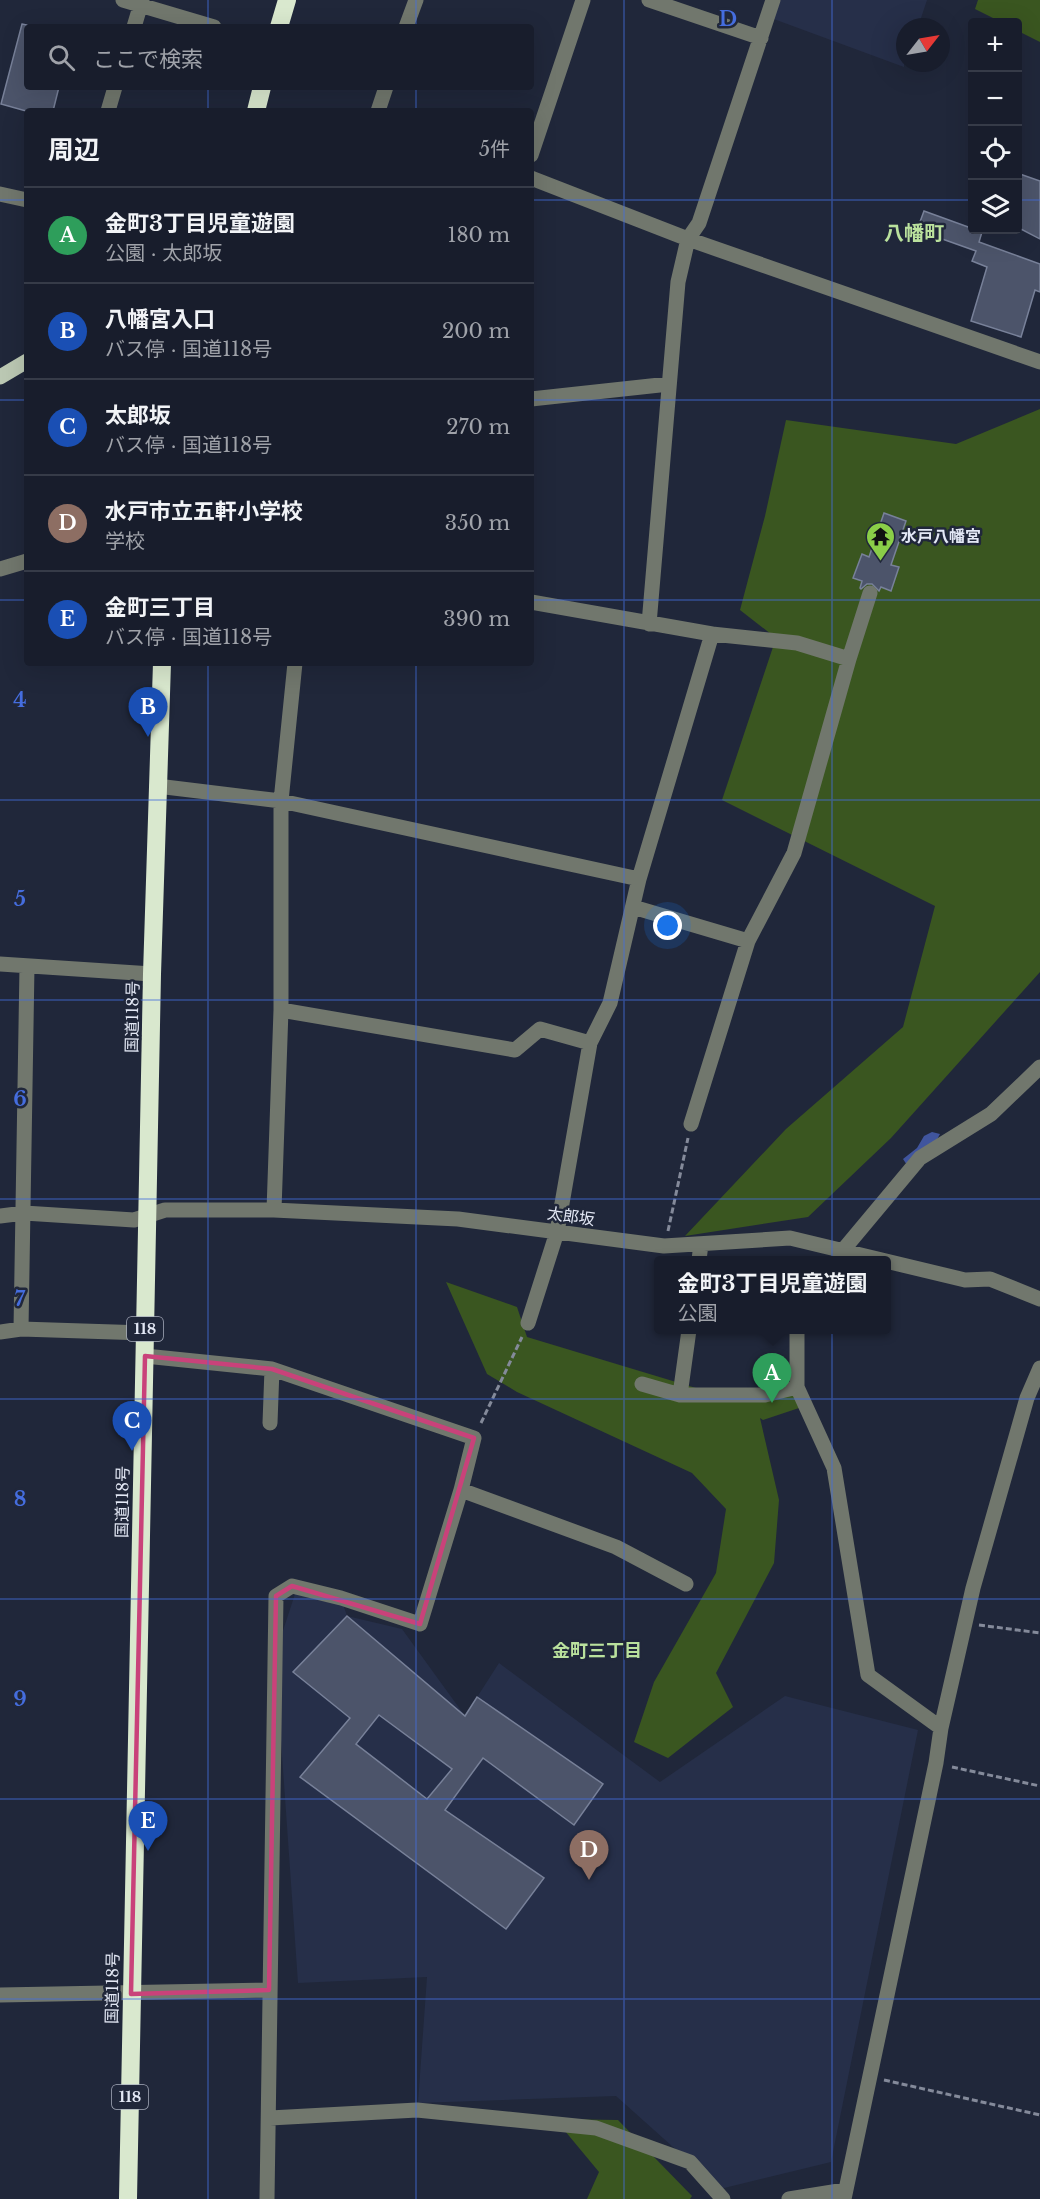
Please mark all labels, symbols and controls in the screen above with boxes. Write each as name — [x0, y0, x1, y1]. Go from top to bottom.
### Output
text: D — [719, 7, 737, 31]
north arrow — [896, 18, 950, 72]
map controls — [968, 18, 1022, 234]
button: + — [968, 18, 1022, 72]
search box — [24, 24, 534, 90]
icon: search — [45, 41, 78, 74]
text: ここで検索 — [93, 46, 203, 73]
button: − — [968, 72, 1022, 126]
button: locate — [968, 126, 1022, 180]
text: 周辺 — [48, 134, 100, 166]
text: 5件 — [479, 137, 510, 161]
button: layers — [968, 180, 1022, 234]
text: 金町3丁目児童遊園 — [105, 210, 295, 237]
district label: 八幡町 — [884, 221, 944, 245]
text: A — [59, 223, 76, 247]
text: 180 m — [447, 223, 510, 247]
text: 公園 · 太郎坂 — [105, 241, 222, 265]
text: 八幡宮入口 — [105, 306, 215, 333]
text: B — [60, 319, 75, 343]
text: 200 m — [442, 319, 510, 343]
text: バス停 · 国道118号 — [105, 337, 272, 361]
text: 太郎坂 — [105, 402, 171, 429]
text: C — [59, 415, 76, 439]
text: 270 m — [446, 415, 510, 439]
text: バス停 · 国道118号 — [105, 433, 272, 457]
text: 水戸市立五軒小学校 — [105, 498, 303, 525]
text: D — [58, 511, 77, 535]
text: 350 m — [445, 511, 510, 535]
temple icon: 水戸八幡宮 — [864, 520, 896, 562]
place label: 水戸八幡宮 — [901, 526, 981, 546]
text: 学校 — [105, 529, 145, 553]
text: 金町三丁目 — [105, 594, 215, 621]
text: E — [60, 607, 75, 631]
text: 390 m — [443, 607, 510, 631]
text: バス停 · 国道118号 — [105, 625, 272, 649]
text: 4 — [13, 688, 27, 712]
pin: B — [128, 688, 168, 737]
text: 5 — [14, 887, 26, 911]
your location — [653, 911, 682, 940]
street label: 国道118号 — [121, 981, 143, 1053]
text: 6 — [13, 1087, 27, 1111]
street label: 太郎坂 — [546, 1203, 596, 1229]
popup — [654, 1256, 891, 1334]
text: 金町3丁目児童遊園 — [677, 1270, 868, 1297]
text: 7 — [15, 1287, 26, 1311]
text: 公園 — [677, 1301, 717, 1325]
road number: 118 — [127, 1317, 163, 1341]
pin: A — [752, 1354, 792, 1403]
pin: C — [112, 1402, 152, 1451]
street label: 国道118号 — [111, 1466, 133, 1538]
text: 8 — [14, 1487, 26, 1511]
district label: 金町三丁目 — [552, 1640, 642, 1662]
text: 9 — [13, 1687, 27, 1711]
pin: E — [128, 1802, 168, 1851]
pin: D — [570, 1830, 608, 1880]
street label: 国道118号 — [101, 1952, 123, 2024]
road number: 118 — [112, 2085, 148, 2109]

